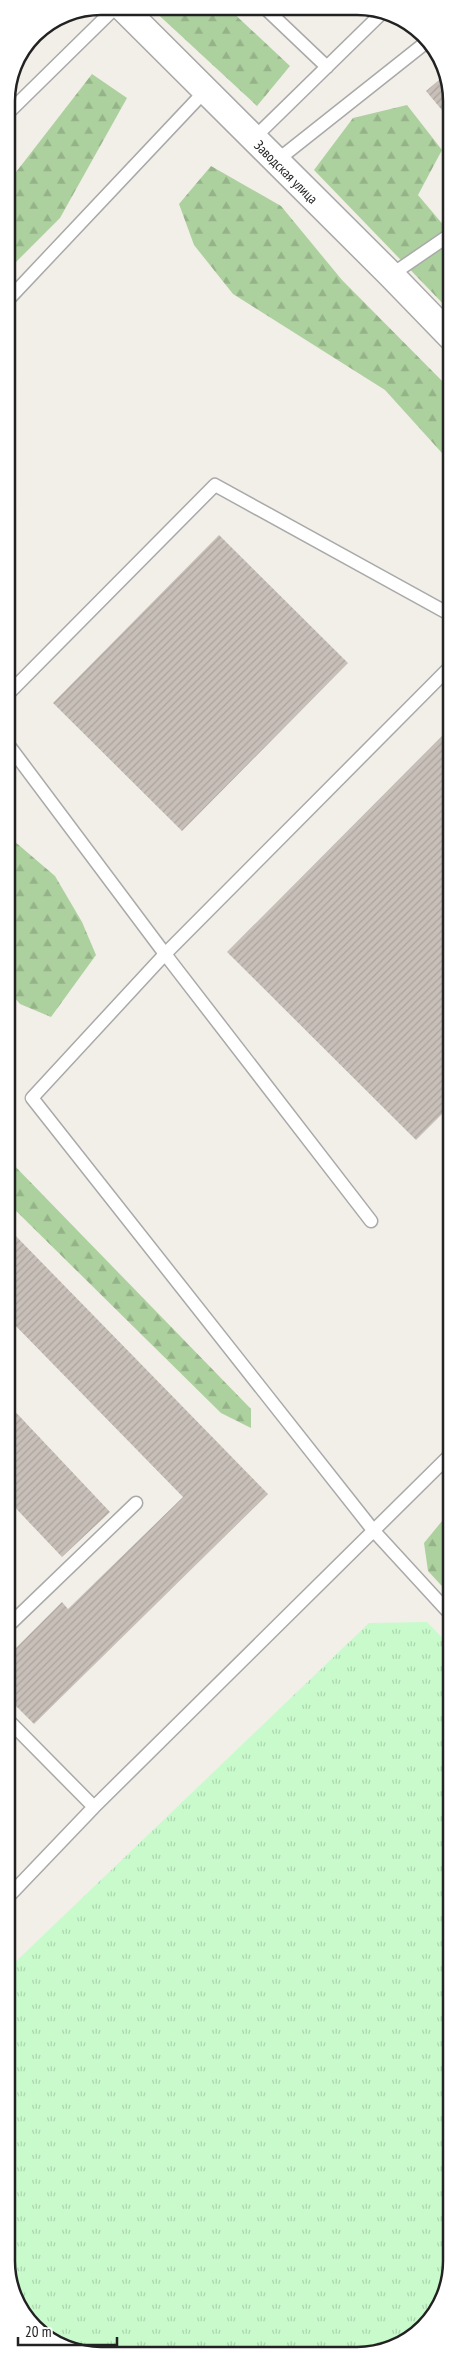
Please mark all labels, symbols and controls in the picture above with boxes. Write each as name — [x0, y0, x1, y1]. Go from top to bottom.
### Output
street label: Заводская улица — [250, 136, 322, 208]
scale bar — [18, 2314, 116, 2346]
text: 20 m — [25, 2322, 51, 2341]

